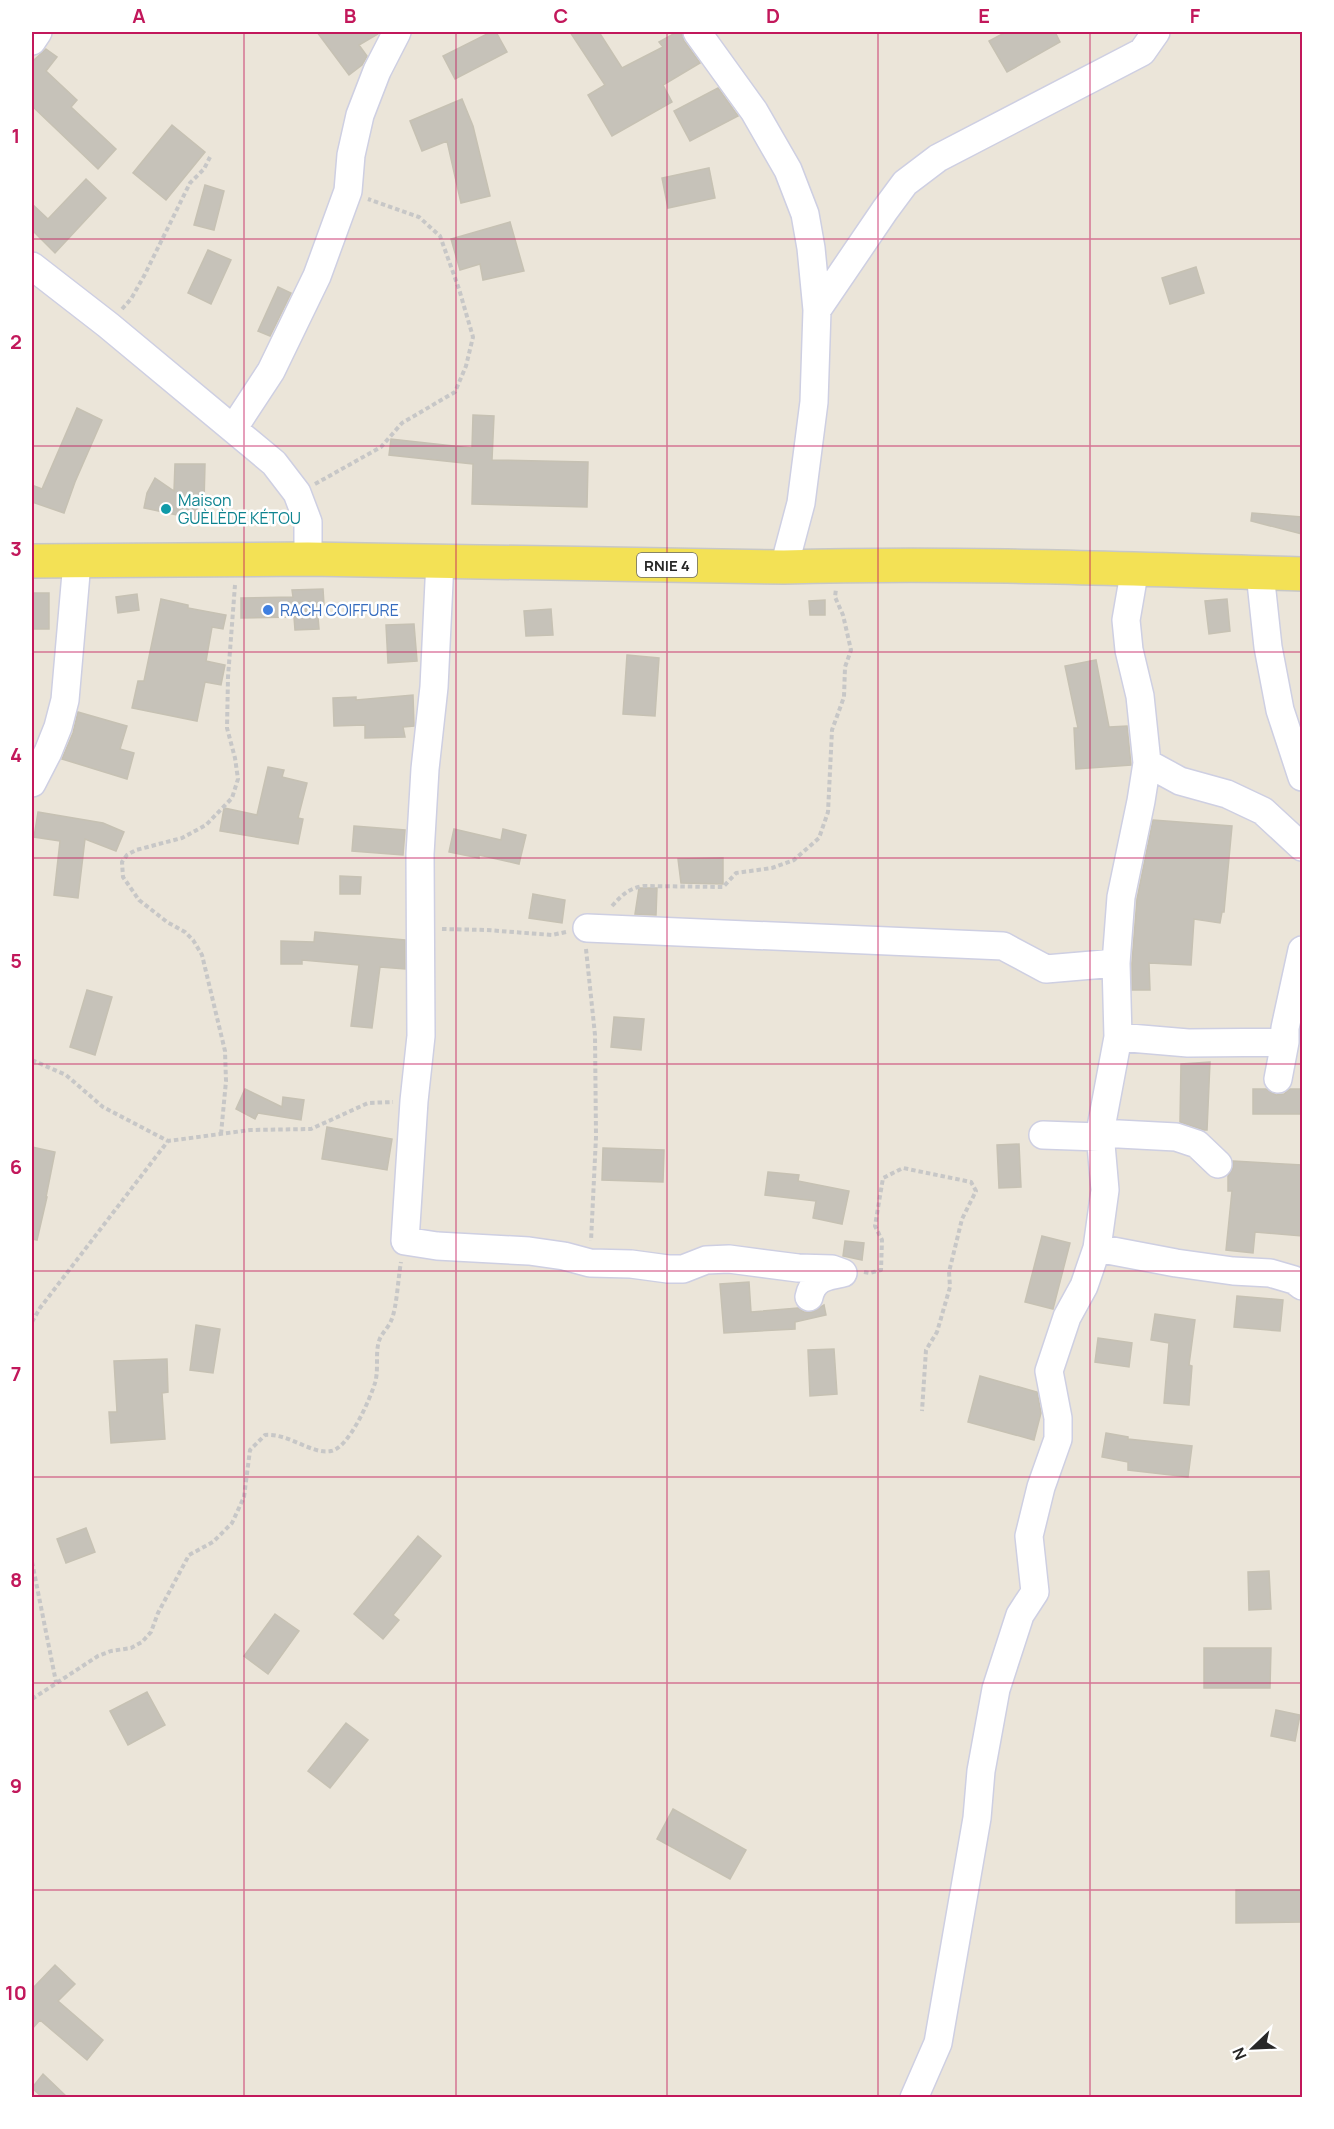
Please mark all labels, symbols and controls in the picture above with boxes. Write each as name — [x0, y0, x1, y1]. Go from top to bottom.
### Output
text: A — [132, 2, 146, 29]
text: B — [344, 2, 357, 29]
text: C — [554, 2, 568, 29]
text: D — [766, 2, 780, 29]
text: E — [978, 2, 990, 29]
text: F — [1190, 2, 1201, 29]
text: 1 — [12, 122, 20, 149]
text: 2 — [10, 328, 22, 355]
place label: Maison GUÈLÈDE KÉTOU — [178, 489, 301, 529]
marker: Maison GUÈLÈDE KÉTOU — [159, 502, 173, 516]
text: 3 — [10, 535, 22, 562]
road number: RNIE 4 — [637, 553, 697, 577]
place label: RACH COIFFURE — [280, 599, 399, 621]
marker: RACH COIFFURE — [261, 603, 275, 617]
text: 4 — [10, 741, 22, 768]
text: 5 — [10, 947, 22, 974]
text: 6 — [10, 1153, 22, 1180]
text: 7 — [11, 1360, 21, 1387]
text: 8 — [10, 1566, 22, 1593]
text: 9 — [10, 1772, 22, 1799]
text: 10 — [5, 1979, 27, 2006]
north arrow — [1223, 2018, 1283, 2078]
text: N — [1227, 2044, 1252, 2063]

